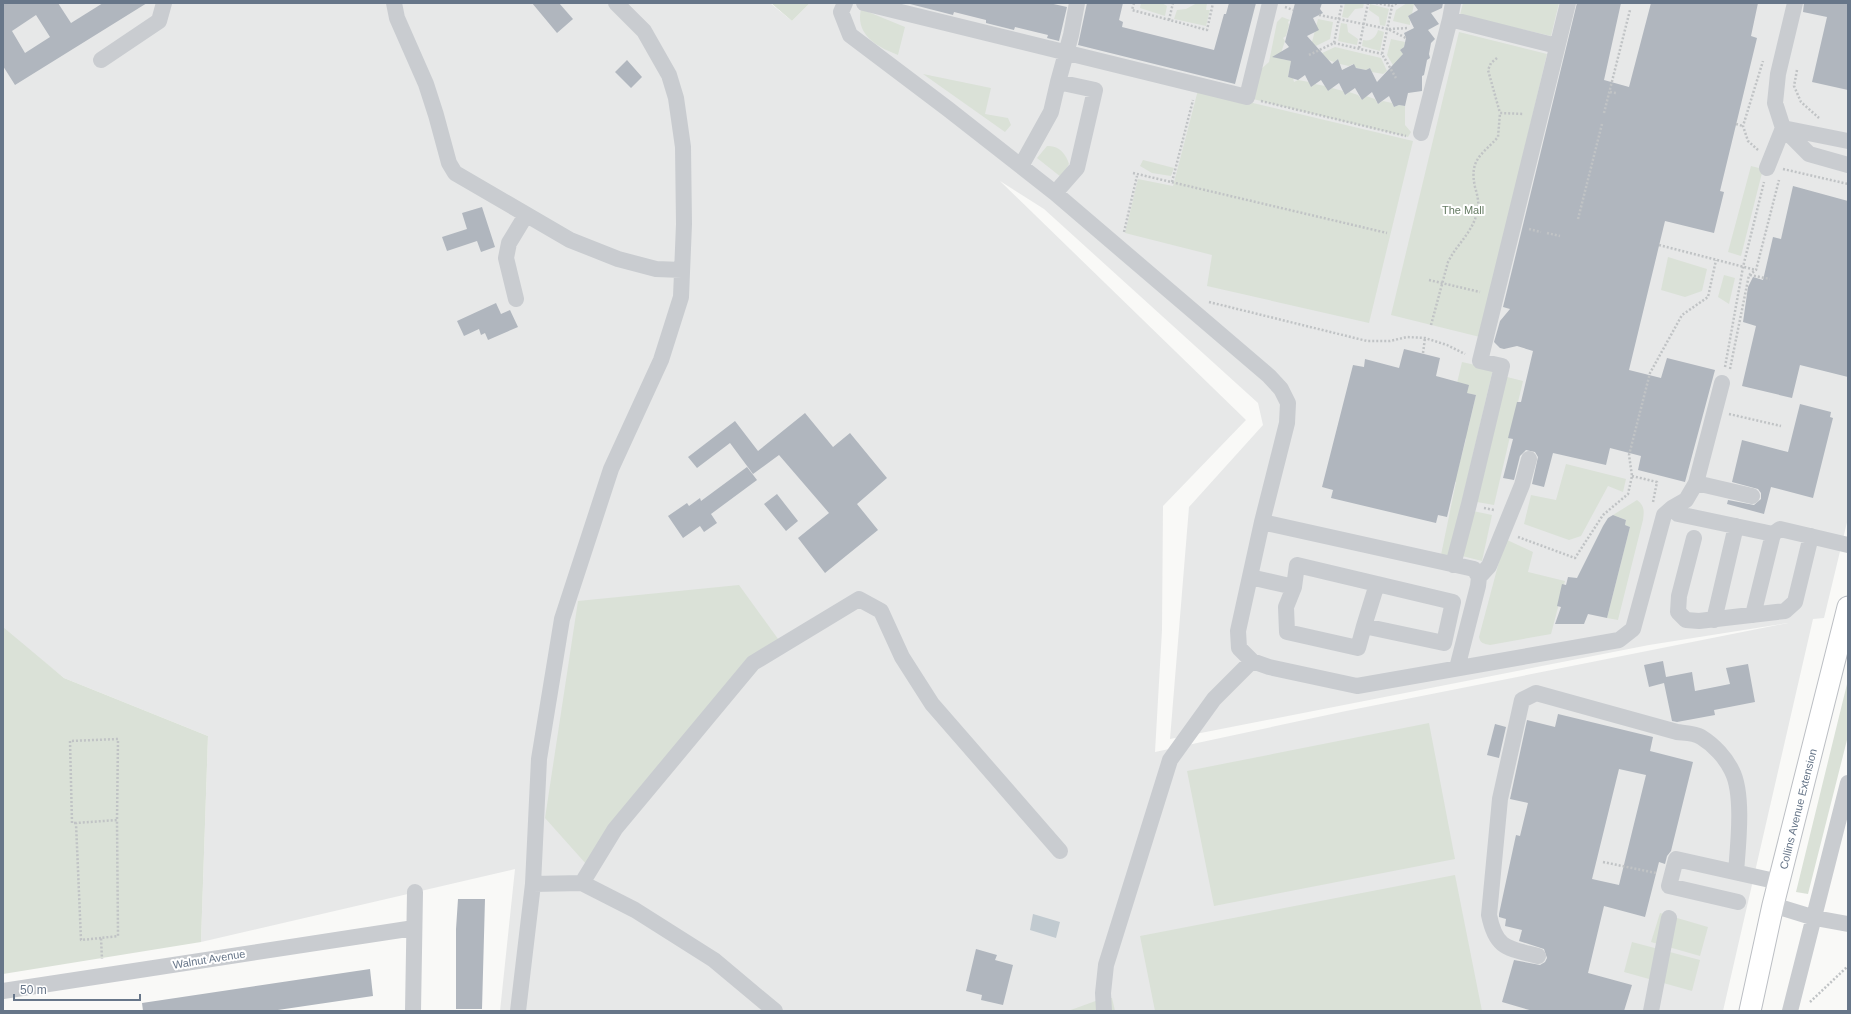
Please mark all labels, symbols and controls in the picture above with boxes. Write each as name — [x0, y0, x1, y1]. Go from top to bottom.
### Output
park label: The Mall — [1442, 204, 1484, 216]
street label: Collins Avenue Extension — [1777, 747, 1819, 871]
street label: Walnut Avenue — [172, 947, 246, 971]
scale bar — [14, 976, 140, 1002]
text: 50 m — [20, 983, 47, 997]

